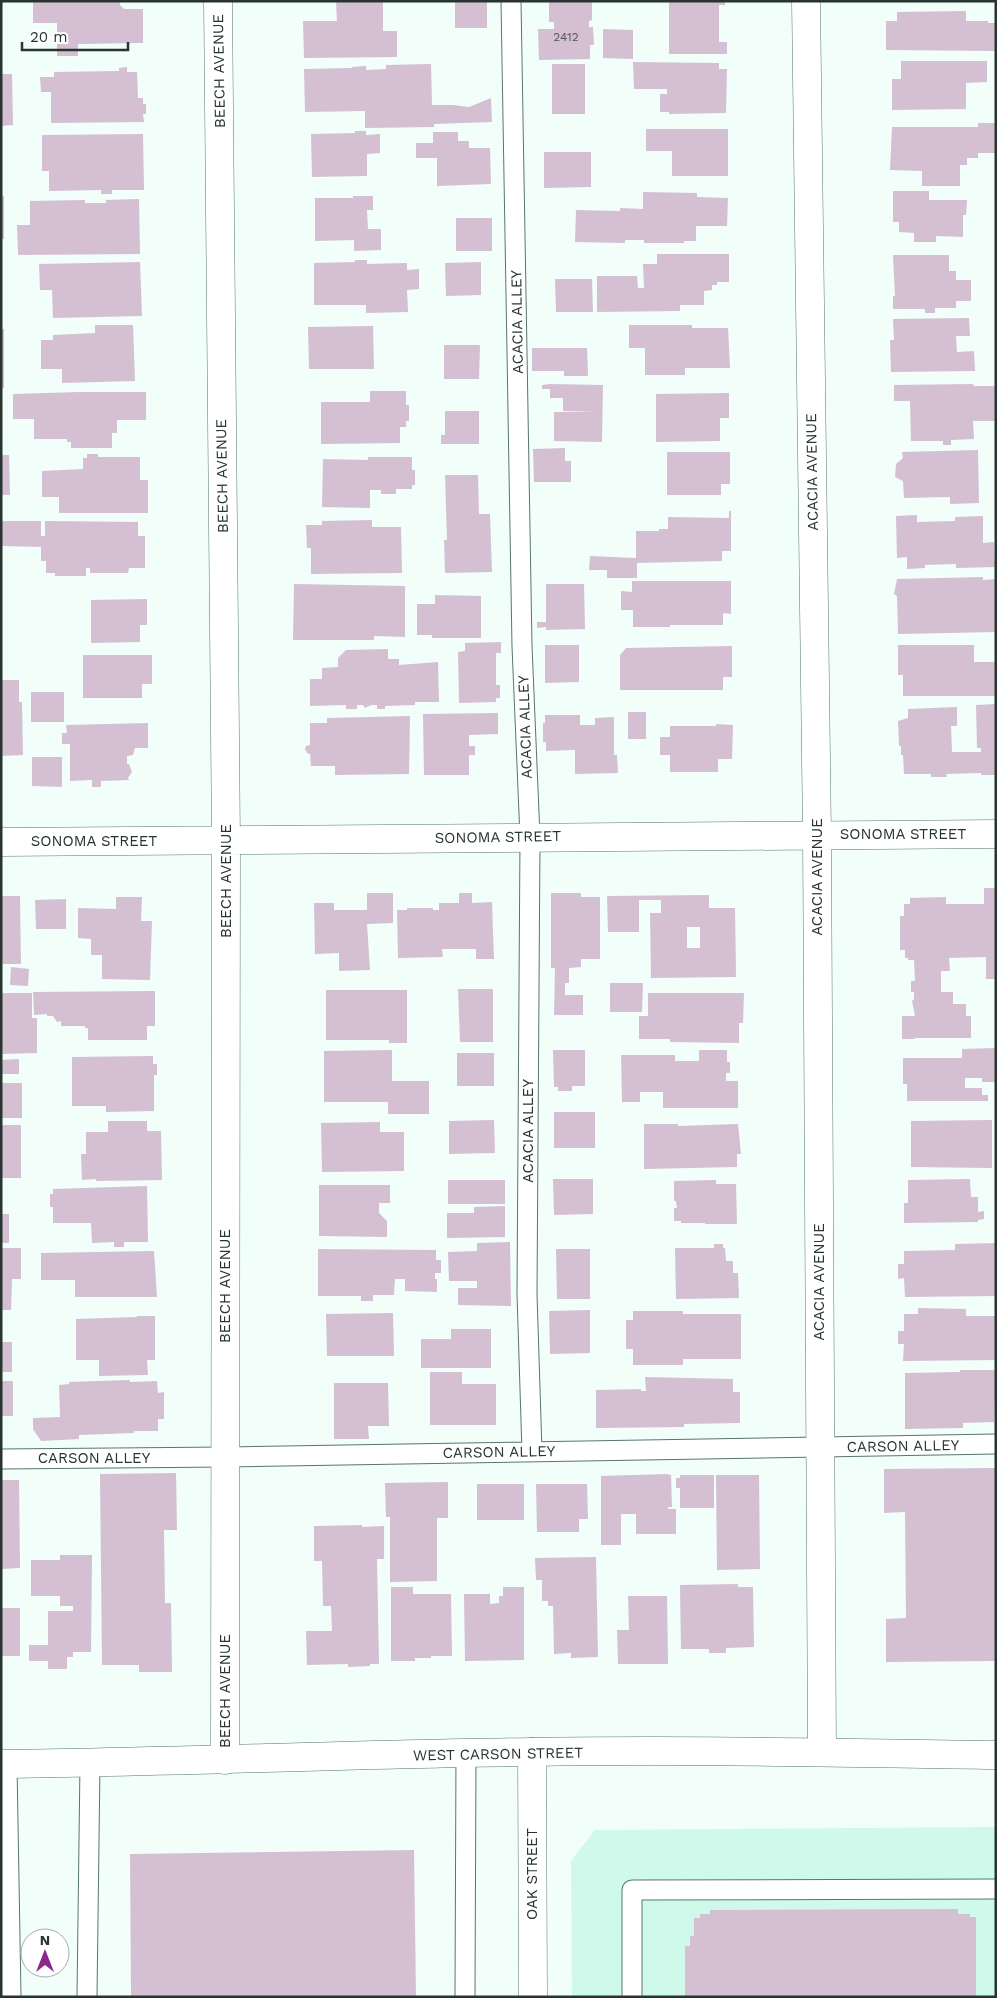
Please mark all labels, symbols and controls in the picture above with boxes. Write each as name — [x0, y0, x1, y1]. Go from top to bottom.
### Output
street label: BEECH AVENUE — [209, 14, 229, 128]
scale bar — [22, 20, 129, 52]
text: 20 m — [30, 28, 68, 46]
house number: 2412 — [553, 30, 579, 44]
street label: ACACIA ALLEY — [507, 269, 527, 374]
street label: ACACIA AVENUE — [802, 413, 822, 531]
street label: BEECH AVENUE — [212, 419, 232, 533]
street label: ACACIA ALLEY — [514, 674, 536, 779]
street label: ACACIA AVENUE — [808, 818, 826, 936]
street label: BEECH AVENUE — [217, 824, 235, 938]
street label: SONOMA STREET — [840, 825, 966, 843]
street label: SONOMA STREET — [435, 827, 561, 847]
street label: SONOMA STREET — [31, 832, 157, 850]
street label: ACACIA ALLEY — [519, 1079, 537, 1183]
street label: ACACIA AVENUE — [810, 1223, 828, 1341]
street label: BEECH AVENUE — [216, 1229, 234, 1343]
street label: CARSON ALLEY — [847, 1436, 960, 1456]
street label: CARSON ALLEY — [443, 1442, 556, 1462]
street label: CARSON ALLEY — [38, 1449, 151, 1467]
street label: BEECH AVENUE — [216, 1634, 234, 1748]
street label: WEST CARSON STREET — [413, 1744, 583, 1764]
street label: OAK STREET — [523, 1828, 541, 1920]
north arrow — [20, 1928, 70, 1978]
text: N — [40, 1932, 50, 1948]

